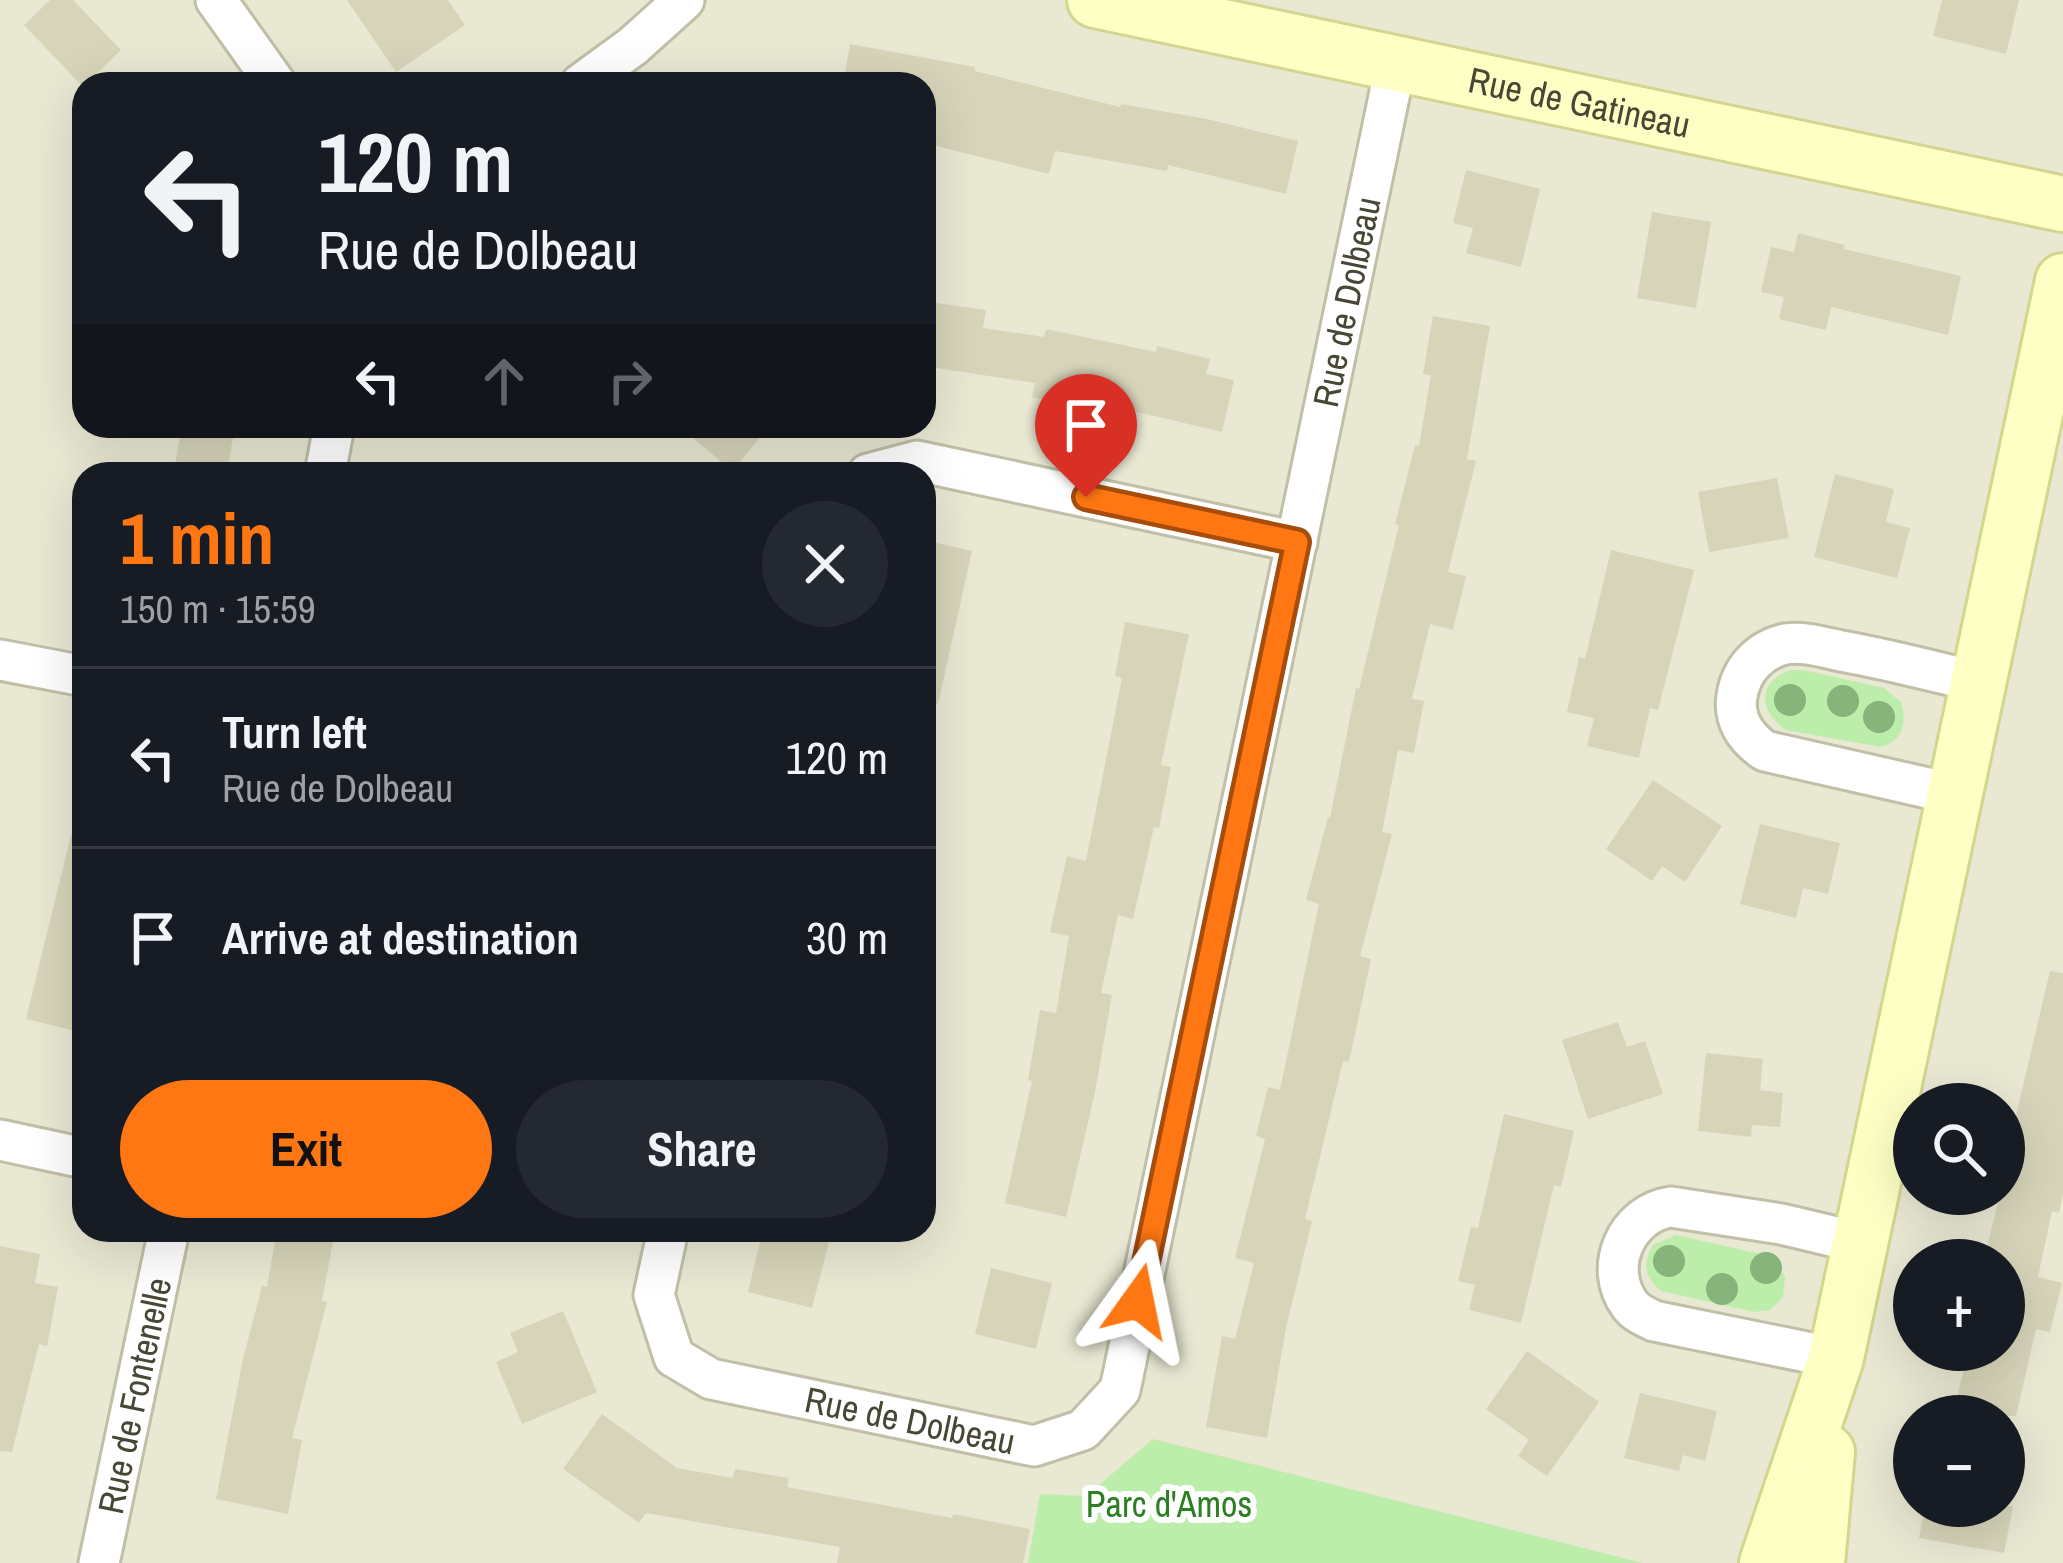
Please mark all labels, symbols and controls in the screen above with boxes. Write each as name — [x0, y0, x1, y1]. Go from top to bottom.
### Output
street label: Rue de Gatineau — [1464, 55, 1694, 149]
text: 120 m — [318, 105, 513, 218]
icon: left — [120, 120, 276, 276]
street label: Rue de Dolbeau — [1301, 193, 1392, 411]
text: Rue de Dolbeau — [318, 213, 638, 286]
icon: left — [345, 348, 411, 414]
icon: ahead — [471, 348, 537, 414]
icon: right — [597, 348, 663, 414]
pin — [1035, 374, 1137, 497]
icon: arrive — [1053, 392, 1119, 458]
text: 1 min — [120, 489, 274, 586]
button: close — [762, 501, 888, 627]
text: 150 m · 15:59 — [120, 583, 316, 635]
text: Turn left — [222, 701, 367, 762]
icon: left — [120, 725, 186, 791]
text: 120 m — [785, 727, 888, 788]
text: Rue de Dolbeau — [222, 762, 453, 814]
icon: arrive — [120, 905, 186, 971]
text: Arrive at destination — [222, 907, 579, 968]
text: 30 m — [806, 907, 888, 968]
button: Exit — [120, 1080, 492, 1218]
button: Share — [516, 1080, 888, 1218]
map controls — [1893, 1083, 2025, 1527]
button: search — [1893, 1083, 2025, 1215]
position arrow — [1075, 1238, 1201, 1364]
button: + — [1893, 1239, 2025, 1371]
street label: Rue de Fontenelle — [86, 1273, 182, 1518]
street label: Rue de Dolbeau — [801, 1375, 1019, 1465]
button: − — [1893, 1395, 2025, 1527]
park label: Parc d'Amos — [1086, 1480, 1252, 1528]

